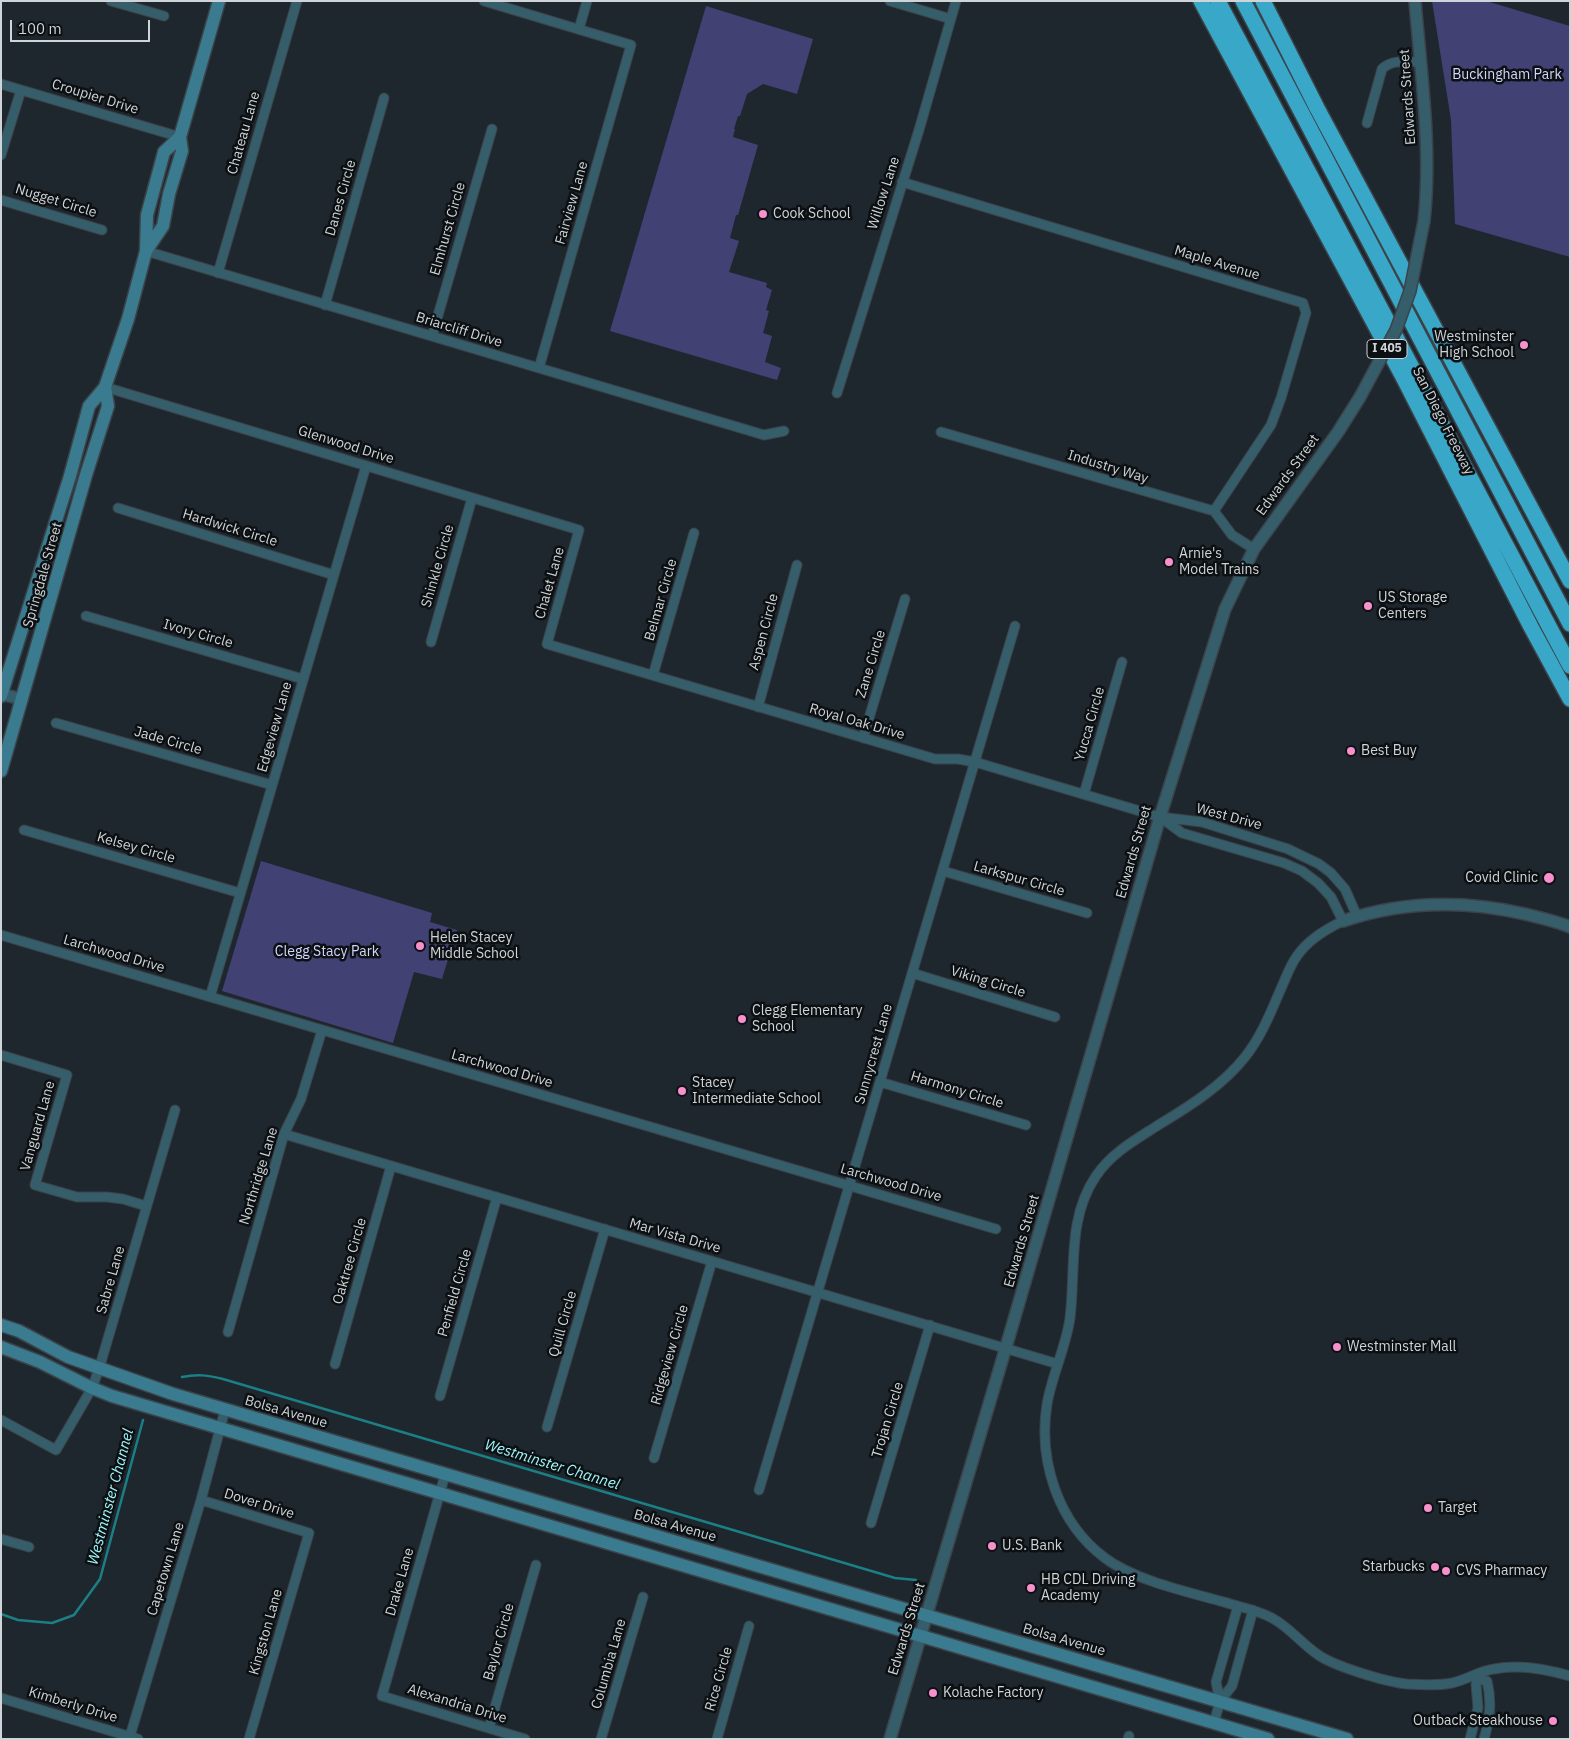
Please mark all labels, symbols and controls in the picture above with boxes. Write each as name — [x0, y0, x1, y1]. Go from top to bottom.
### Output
scale bar — [12, 10, 152, 42]
text: 100 m — [18, 19, 62, 38]
street label: Edwards Street — [1396, 49, 1420, 145]
park label: Buckingham Park — [1452, 67, 1562, 83]
street label: Croupier Drive — [50, 76, 140, 118]
street label: Chateau Lane — [224, 90, 264, 176]
street label: Willow Lane — [864, 155, 904, 231]
street label: Danes Circle — [322, 158, 360, 238]
street label: Fairview Lane — [552, 159, 592, 247]
street label: Nugget Circle — [13, 181, 99, 221]
street label: Elmhurst Circle — [427, 181, 469, 277]
place label: Cook School — [773, 206, 851, 222]
marker: Cook School — [757, 208, 769, 220]
street label: Maple Avenue — [1172, 242, 1262, 284]
street label: Briarcliff Drive — [414, 309, 504, 351]
place label: Westminster High School — [1434, 329, 1514, 362]
road number: I 405 — [1367, 339, 1407, 358]
marker: Westminster High School — [1518, 339, 1530, 351]
street label: San Diego Freeway — [1409, 364, 1477, 478]
street label: Glenwood Drive — [296, 422, 396, 468]
street label: Edwards Street — [1253, 431, 1323, 519]
street label: Industry Way — [1066, 447, 1150, 487]
street label: Hardwick Circle — [181, 506, 279, 550]
street label: Springdale Street — [20, 520, 66, 630]
street label: Shinkle Circle — [418, 523, 458, 609]
street label: Chalet Lane — [532, 545, 568, 621]
place label: Arnie's Model Trains — [1179, 546, 1259, 578]
marker: Arnie's Model Trains — [1163, 556, 1175, 568]
street label: Belmar Circle — [641, 557, 681, 643]
place label: US Storage Centers — [1378, 590, 1447, 622]
street label: Aspen Circle — [746, 592, 782, 672]
marker: US Storage Centers — [1362, 600, 1374, 612]
street label: Ivory Circle — [161, 616, 235, 652]
street label: Zane Circle — [853, 628, 889, 700]
street label: Edgeview Lane — [254, 680, 296, 774]
street label: Yucca Circle — [1071, 685, 1109, 763]
street label: Royal Oak Drive — [807, 700, 907, 744]
street label: Jade Circle — [132, 723, 204, 759]
place label: Best Buy — [1361, 743, 1417, 759]
marker: Best Buy — [1345, 745, 1357, 757]
street label: West Drive — [1194, 800, 1264, 834]
street label: Edwards Street — [1113, 804, 1155, 900]
street label: Kelsey Circle — [95, 829, 177, 867]
street label: Larkspur Circle — [972, 858, 1066, 900]
place label: Covid Clinic — [1465, 870, 1538, 886]
marker: Covid Clinic — [1542, 871, 1556, 885]
place label: Helen Stacey Middle School — [430, 930, 519, 962]
street label: Larchwood Drive — [61, 931, 167, 977]
marker: Helen Stacey Middle School — [414, 940, 426, 952]
park label: Clegg Stacy Park — [275, 944, 379, 960]
street label: Viking Circle — [949, 963, 1027, 1001]
street label: Sunnycrest Lane — [852, 1002, 896, 1106]
place label: Clegg Elementary School — [752, 1003, 862, 1036]
marker: Clegg Elementary School — [736, 1013, 748, 1025]
street label: Larchwood Drive — [449, 1046, 555, 1092]
street label: Harmony Circle — [908, 1068, 1006, 1112]
place label: Stacey Intermediate School — [692, 1075, 821, 1108]
street label: Vanguard Lane — [17, 1079, 59, 1173]
marker: Stacey Intermediate School — [676, 1085, 688, 1097]
street label: Northridge Lane — [236, 1125, 282, 1227]
street label: Larchwood Drive — [838, 1160, 944, 1206]
street label: Edwards Street — [1001, 1193, 1043, 1289]
street label: Mar Vista Drive — [627, 1215, 723, 1257]
street label: Oaktree Circle — [330, 1216, 370, 1306]
street label: Sabre Lane — [93, 1244, 129, 1316]
street label: Penfield Circle — [434, 1247, 476, 1339]
street label: Quill Circle — [546, 1289, 580, 1359]
street label: Ridgeview Circle — [648, 1303, 692, 1407]
place label: Westminster Mall — [1347, 1339, 1456, 1355]
marker: Westminster Mall — [1331, 1341, 1343, 1353]
street label: Trojan Circle — [869, 1380, 907, 1460]
street label: Bolsa Avenue — [243, 1392, 329, 1432]
water label: Westminster Channel — [84, 1427, 138, 1567]
water label: Westminster Channel — [482, 1436, 622, 1494]
street label: Dover Drive — [222, 1485, 296, 1523]
place label: Target — [1438, 1500, 1477, 1516]
marker: Target — [1422, 1502, 1434, 1514]
street label: Bolsa Avenue — [632, 1506, 718, 1546]
street label: Capetown Lane — [144, 1520, 188, 1618]
place label: U.S. Bank — [1002, 1538, 1062, 1554]
marker: U.S. Bank — [986, 1540, 998, 1552]
street label: Drake Lane — [382, 1546, 418, 1618]
place label: Starbucks — [1362, 1559, 1425, 1575]
marker: Starbucks — [1429, 1561, 1441, 1573]
place label: CVS Pharmacy — [1456, 1563, 1547, 1579]
marker: CVS Pharmacy — [1440, 1565, 1452, 1577]
place label: HB CDL Driving Academy — [1041, 1572, 1136, 1604]
street label: Edwards Street — [885, 1581, 929, 1677]
marker: HB CDL Driving Academy — [1025, 1582, 1037, 1594]
street label: Kingston Lane — [246, 1587, 286, 1677]
street label: Baylor Circle — [480, 1602, 518, 1682]
street label: Columbia Lane — [588, 1617, 630, 1711]
street label: Bolsa Avenue — [1021, 1620, 1107, 1660]
street label: Rice Circle — [702, 1645, 736, 1713]
street label: Alexandria Drive — [405, 1681, 509, 1727]
street label: Kimberly Drive — [27, 1684, 119, 1726]
place label: Kolache Factory — [943, 1685, 1043, 1701]
marker: Kolache Factory — [927, 1687, 939, 1699]
place label: Outback Steakhouse — [1413, 1713, 1543, 1729]
marker: Outback Steakhouse — [1547, 1715, 1559, 1727]

